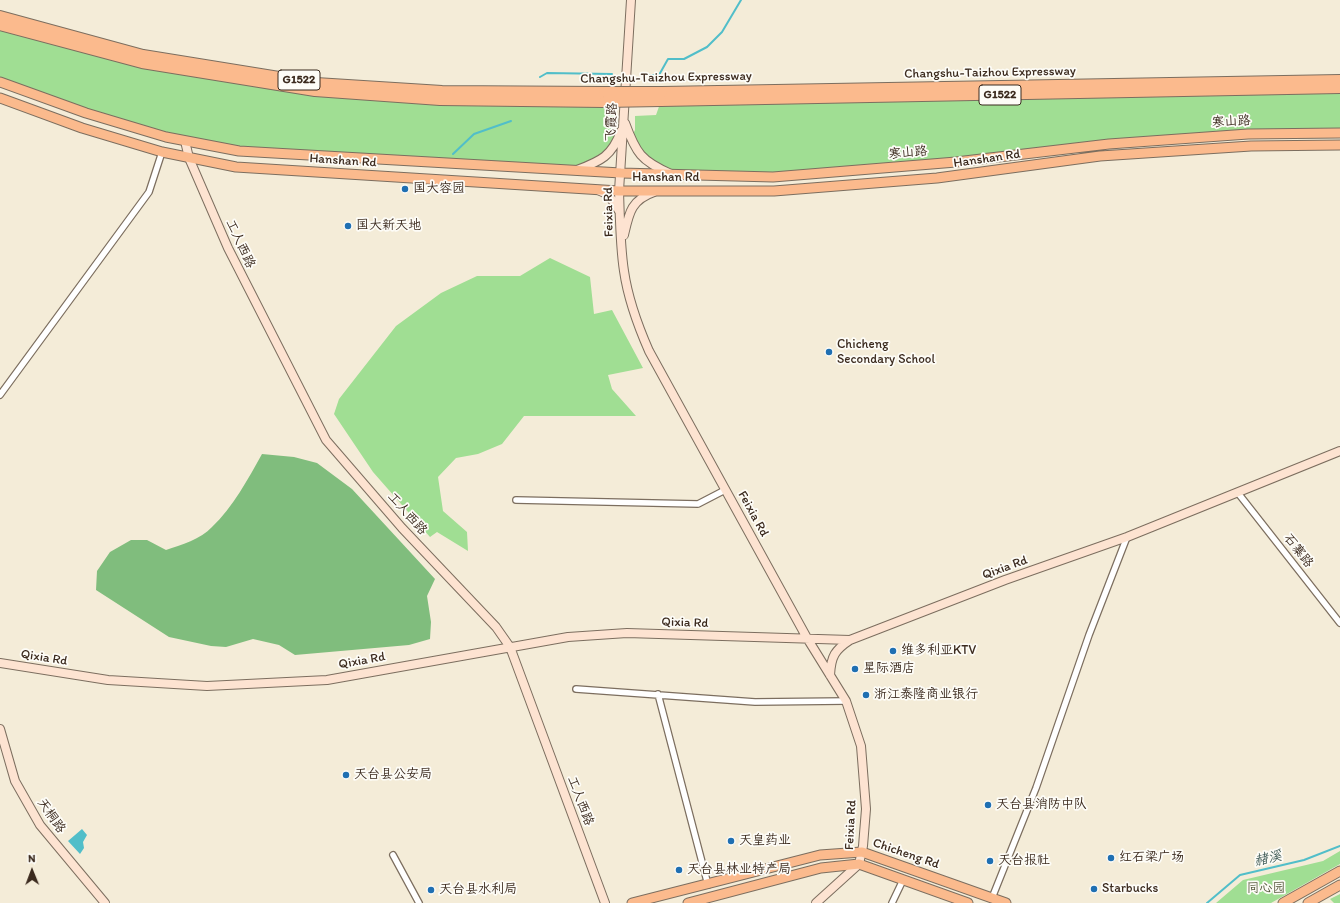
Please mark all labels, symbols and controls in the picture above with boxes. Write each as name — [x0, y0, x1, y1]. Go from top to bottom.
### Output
street label: Changshu-Taizhou Expressway — [904, 64, 1076, 82]
street label: Changshu-Taizhou Expressway — [580, 69, 752, 87]
road number: G1522 — [278, 70, 320, 90]
road number: G1522 — [979, 85, 1021, 105]
street label: 飞霞路 — [603, 102, 621, 142]
street label: 寒山路 — [1211, 113, 1251, 131]
street label: 寒山路 — [888, 144, 928, 162]
street label: Hanshan Rd — [953, 147, 1021, 171]
street label: Hanshan Rd — [309, 151, 377, 171]
street label: Hanshan Rd — [632, 170, 700, 186]
place label: 国大容园 — [413, 181, 465, 197]
marker: 国大容园 — [400, 184, 410, 194]
street label: Feixia Rd — [601, 187, 617, 237]
street label: 工人西路 — [222, 217, 258, 271]
place label: 国大新天地 — [356, 218, 421, 234]
marker: 国大新天地 — [343, 221, 353, 231]
place label: Chicheng Secondary School — [837, 337, 935, 368]
marker: Chicheng Secondary School — [824, 347, 834, 357]
street label: Feixia Rd — [734, 488, 772, 540]
street label: 工人西路 — [384, 489, 430, 539]
street label: 石寨路 — [1280, 531, 1316, 571]
street label: Qixia Rd — [980, 553, 1030, 583]
street label: Qixia Rd — [661, 614, 709, 632]
place label: 维多利亚KTV — [901, 643, 976, 659]
marker: 维多利亚KTV — [888, 646, 898, 656]
street label: Qixia Rd — [20, 647, 68, 669]
street label: Qixia Rd — [337, 649, 387, 673]
place label: 星际酒店 — [863, 661, 915, 677]
marker: 星际酒店 — [850, 664, 860, 674]
place label: 浙江泰隆商业银行 — [874, 687, 978, 703]
marker: 浙江泰隆商业银行 — [861, 690, 871, 700]
place label: 天台县公安局 — [354, 767, 432, 783]
marker: 天台县公安局 — [341, 770, 351, 780]
street label: 工人西路 — [563, 774, 597, 828]
street label: 天桐路 — [33, 796, 69, 836]
place label: 天台县消防中队 — [996, 797, 1087, 813]
street label: Feixia Rd — [842, 800, 860, 850]
marker: 天台县消防中队 — [983, 800, 993, 810]
place label: 天皇药业 — [739, 833, 791, 849]
street label: Chicheng Rd — [871, 835, 941, 873]
marker: 天皇药业 — [726, 836, 736, 846]
water label: 赭溪 — [1252, 848, 1284, 870]
place label: 红石梁广场 — [1119, 850, 1184, 866]
north arrow — [12, 851, 52, 891]
text: N — [28, 852, 36, 865]
place label: 天台报社 — [998, 853, 1050, 869]
marker: 红石梁广场 — [1106, 853, 1116, 863]
marker: 天台报社 — [985, 856, 995, 866]
place label: 天台县林业特产局 — [687, 862, 791, 878]
marker: 天台县林业特产局 — [674, 865, 684, 875]
place label: Starbucks — [1102, 881, 1158, 897]
park label: 同心园 — [1247, 881, 1285, 897]
place label: 天台县水利局 — [439, 882, 517, 898]
marker: Starbucks — [1089, 884, 1099, 894]
marker: 天台县水利局 — [426, 885, 436, 895]

